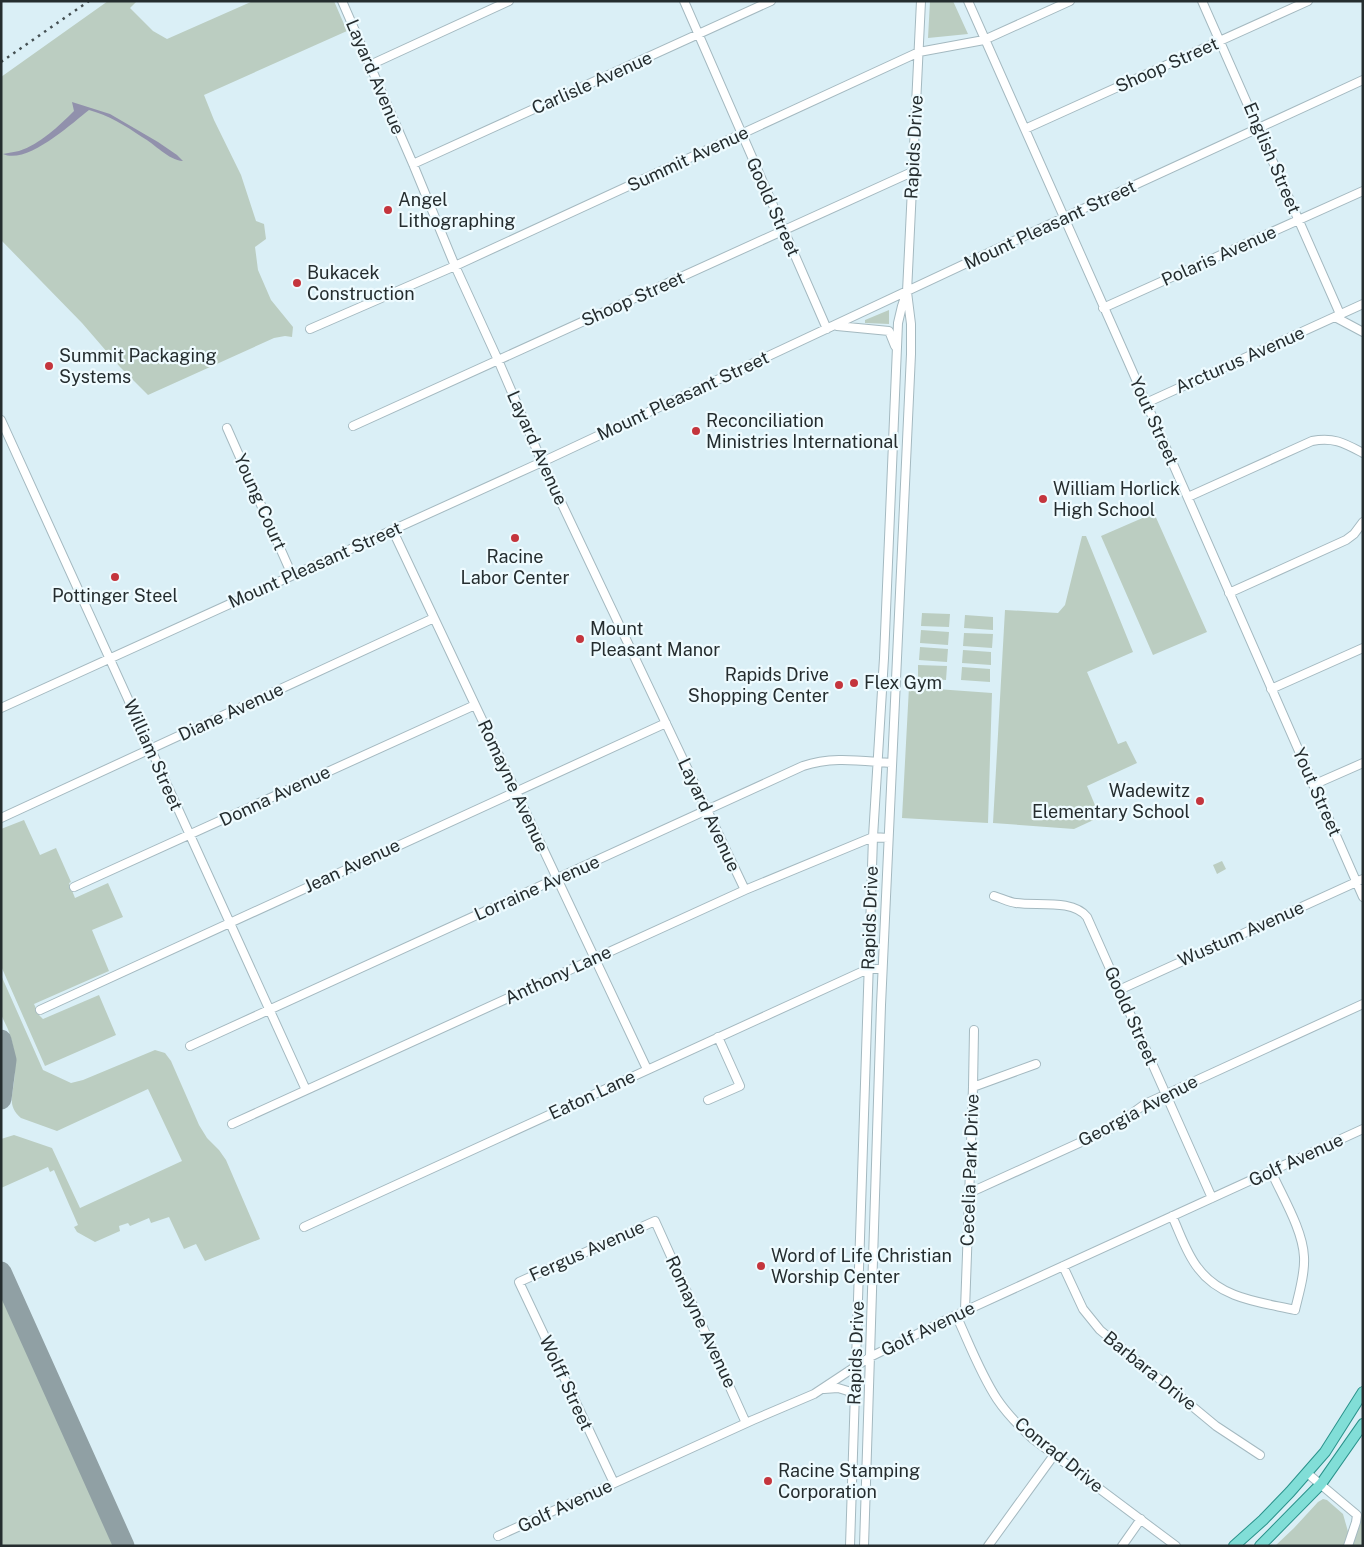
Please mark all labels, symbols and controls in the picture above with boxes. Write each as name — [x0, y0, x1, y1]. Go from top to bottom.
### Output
street label: Layard Avenue — [342, 16, 409, 137]
street label: Shoop Street — [1112, 33, 1221, 97]
street label: Carlisle Avenue — [528, 47, 655, 118]
street label: Rapids Drive — [900, 94, 927, 200]
street label: English Street — [1240, 99, 1305, 217]
street label: Summit Avenue — [624, 121, 752, 196]
street label: Goold Street — [742, 154, 805, 260]
street label: Mount Pleasant Street — [960, 175, 1139, 274]
place label: Angel Lithographing — [398, 189, 515, 231]
marker: Angel Lithographing — [382, 204, 394, 216]
street label: Polaris Avenue — [1158, 221, 1280, 290]
place label: Bukacek Construction — [307, 262, 415, 304]
street label: Shoop Street — [578, 267, 687, 331]
marker: Bukacek Construction — [291, 277, 303, 289]
street label: Arcturus Avenue — [1172, 322, 1308, 397]
place label: Summit Packaging Systems — [59, 345, 217, 387]
street label: Mount Pleasant Street — [593, 346, 772, 445]
marker: Summit Packaging Systems — [43, 360, 55, 372]
street label: Yout Street — [1126, 373, 1183, 468]
street label: Layard Avenue — [503, 387, 572, 508]
place label: Reconciliation Ministries International — [706, 410, 899, 452]
marker: Reconciliation Ministries International — [690, 425, 702, 437]
street label: Young Court — [230, 450, 291, 553]
place label: William Horlick High School — [1053, 478, 1180, 520]
marker: William Horlick High School — [1037, 493, 1049, 505]
street label: Mount Pleasant Street — [225, 517, 405, 612]
marker: Racine Labor Center — [509, 532, 521, 544]
place label: Racine Labor Center — [461, 546, 569, 588]
marker: Pottinger Steel — [109, 571, 121, 583]
place label: Pottinger Steel — [52, 585, 178, 606]
place label: Mount Pleasant Manor — [590, 618, 720, 660]
marker: Mount Pleasant Manor — [574, 633, 586, 645]
place label: Rapids Drive Shopping Center — [688, 664, 829, 706]
place label: Flex Gym — [864, 672, 942, 693]
marker: Flex Gym — [848, 677, 860, 689]
street label: Diane Avenue — [175, 678, 287, 745]
marker: Rapids Drive Shopping Center — [833, 679, 845, 691]
street label: William Street — [120, 696, 187, 814]
street label: Romayne Avenue — [474, 716, 553, 855]
street label: Yout Street — [1289, 744, 1346, 839]
street label: Layard Avenue — [674, 755, 745, 875]
street label: Donna Avenue — [216, 761, 333, 830]
place label: Wadewitz Elementary School — [1032, 780, 1190, 822]
marker: Wadewitz Elementary School — [1194, 795, 1206, 807]
street label: Jean Avenue — [300, 834, 403, 897]
street label: Lorraine Avenue — [471, 850, 603, 925]
street label: Rapids Drive — [857, 865, 882, 970]
street label: Wustum Avenue — [1175, 896, 1307, 971]
street label: Anthony Lane — [501, 941, 614, 1008]
street label: Goold Street — [1100, 963, 1163, 1069]
street label: Eaton Lane — [545, 1065, 638, 1124]
street label: Georgia Avenue — [1075, 1070, 1201, 1151]
street label: Cecelia Park Drive — [956, 1093, 983, 1247]
street label: Golf Avenue — [1245, 1129, 1346, 1191]
street label: Fergus Avenue — [526, 1216, 648, 1285]
place label: Word of Life Christian Worship Center — [771, 1245, 952, 1287]
street label: Romayne Avenue — [662, 1252, 741, 1391]
marker: Word of Life Christian Worship Center — [755, 1260, 767, 1272]
street label: Golf Avenue — [877, 1297, 978, 1360]
street label: Rapids Drive — [843, 1300, 868, 1405]
street label: Barbara Drive — [1100, 1327, 1201, 1415]
street label: Wolff Street — [535, 1332, 598, 1434]
street label: Conrad Drive — [1011, 1413, 1108, 1497]
place label: Racine Stamping Corporation — [778, 1460, 920, 1502]
street label: Golf Avenue — [514, 1475, 615, 1537]
marker: Racine Stamping Corporation — [762, 1475, 774, 1487]

